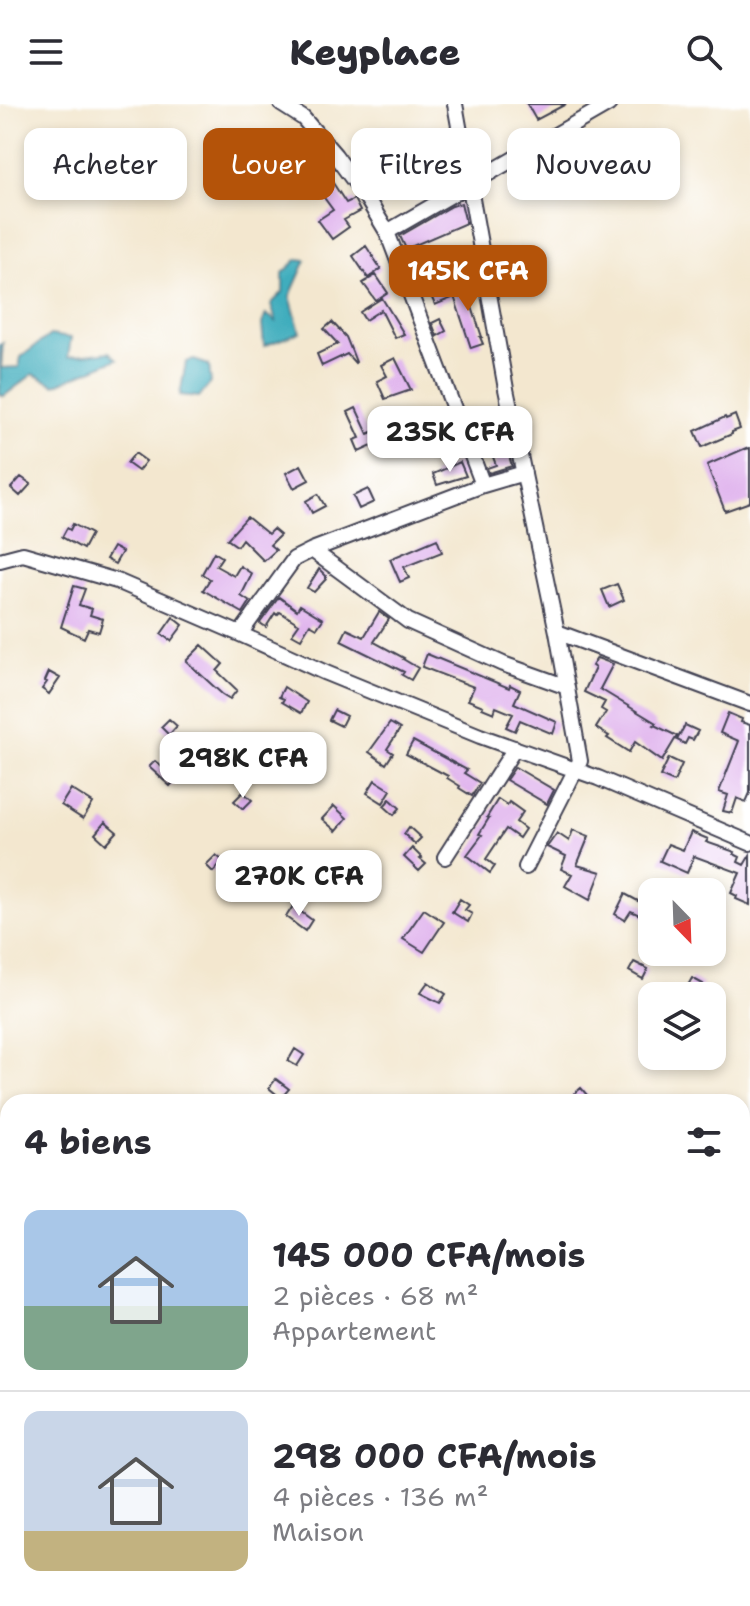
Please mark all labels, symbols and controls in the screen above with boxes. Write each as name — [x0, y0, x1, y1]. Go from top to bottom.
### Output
text: Keyplace — [289, 28, 461, 77]
icon: menu — [24, 30, 68, 74]
icon: search — [682, 30, 726, 74]
chip: Acheter — [24, 128, 187, 200]
chip: Louer — [203, 128, 335, 200]
chip: Filtres — [351, 128, 491, 200]
chip: Nouveau — [507, 128, 680, 200]
pin: 145K CFA — [385, 245, 551, 313]
text: 145K CFA — [407, 253, 529, 288]
pin: 235K CFA — [367, 406, 533, 474]
text: 235K CFA — [385, 414, 515, 449]
pin: 298K CFA — [160, 732, 326, 800]
text: 298K CFA — [178, 740, 308, 775]
pin: 270K CFA — [216, 850, 382, 918]
text: 270K CFA — [234, 858, 364, 893]
north arrow — [638, 878, 726, 966]
map controls — [638, 878, 726, 1070]
button: layers — [638, 982, 726, 1070]
text: 4 biens — [24, 1119, 152, 1165]
icon: filters — [682, 1120, 726, 1164]
text: 145 000 CFA/mois — [272, 1232, 585, 1278]
icon: home — [88, 1242, 184, 1338]
text: 2 pièces · 68 m² — [272, 1278, 478, 1313]
text: Appartement — [272, 1313, 436, 1348]
text: 298 000 CFA/mois — [272, 1433, 597, 1479]
icon: home — [88, 1443, 184, 1539]
text: 4 pièces · 136 m² — [272, 1479, 488, 1514]
text: Maison — [272, 1514, 364, 1549]

